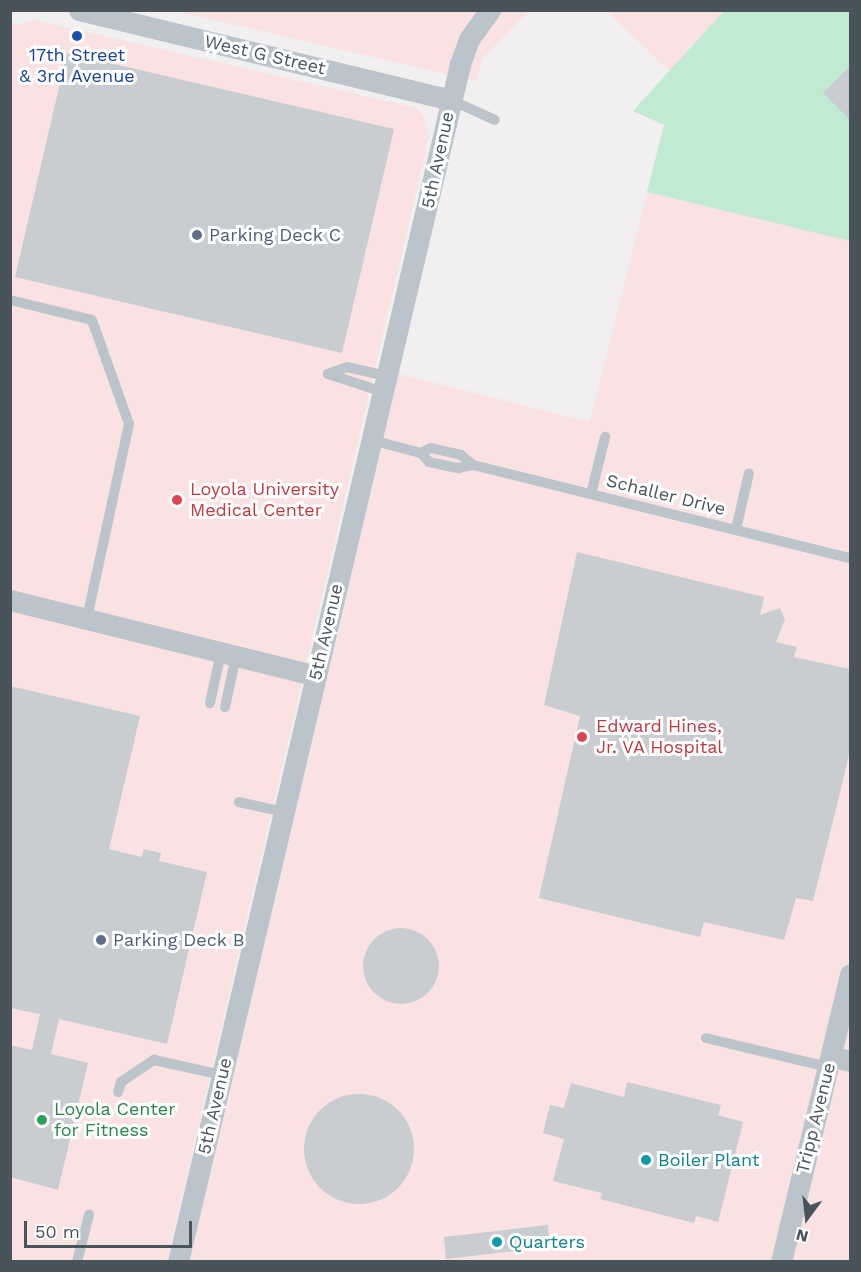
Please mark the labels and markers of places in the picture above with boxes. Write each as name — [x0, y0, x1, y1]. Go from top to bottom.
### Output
marker: 17th Street & 3rd Avenue — [70, 29, 84, 43]
place label: 17th Street & 3rd Avenue — [19, 45, 135, 88]
place label: Parking Deck C — [209, 224, 341, 246]
marker: Parking Deck C — [190, 228, 204, 242]
place label: Loyola University Medical Center — [190, 479, 339, 522]
marker: Loyola University Medical Center — [168, 491, 186, 509]
place label: Edward Hines, Jr. VA Hospital — [596, 716, 724, 758]
marker: Edward Hines, Jr. VA Hospital — [573, 728, 591, 746]
place label: Parking Deck B — [113, 929, 245, 951]
marker: Parking Deck B — [94, 933, 108, 947]
place label: Loyola Center for Fitness — [54, 1099, 176, 1142]
marker: Loyola Center for Fitness — [35, 1113, 49, 1127]
place label: Boiler Plant — [658, 1149, 760, 1171]
marker: Boiler Plant — [639, 1153, 653, 1167]
place label: Quarters — [509, 1231, 585, 1253]
marker: Quarters — [490, 1235, 504, 1249]

